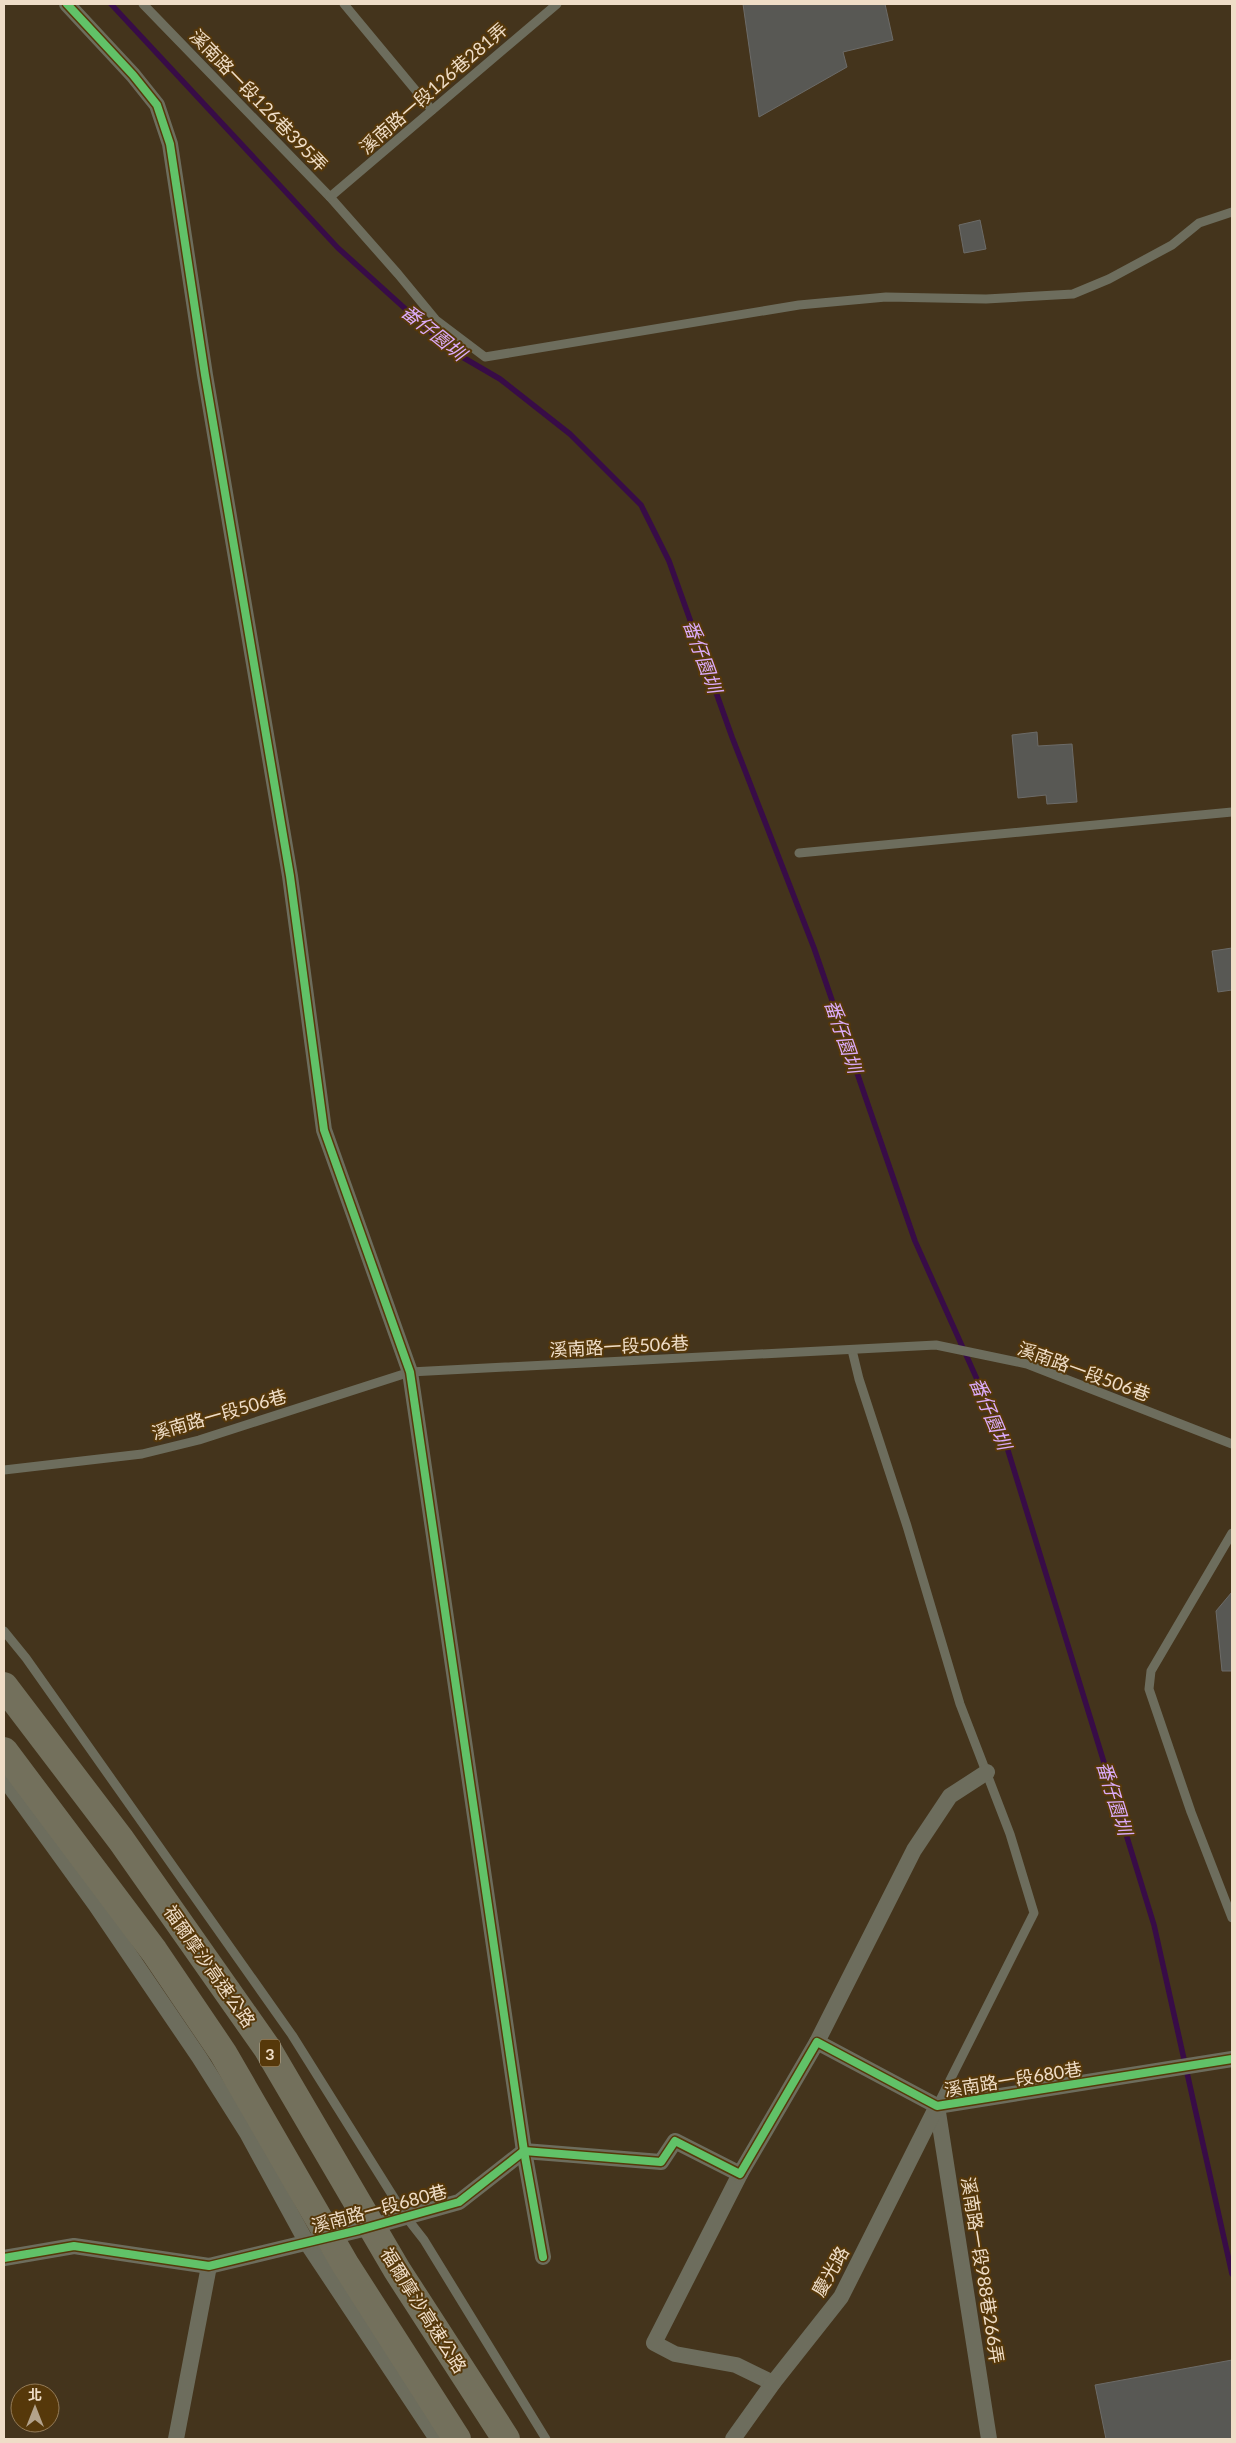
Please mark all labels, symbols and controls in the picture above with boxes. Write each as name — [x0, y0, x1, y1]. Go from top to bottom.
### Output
street label: 溪南路一段126巷281弄 — [355, 18, 511, 158]
street label: 溪南路一段126巷395弄 — [186, 25, 332, 175]
water label: 番仔園圳 — [397, 299, 473, 367]
water label: 番仔園圳 — [679, 616, 728, 698]
water label: 番仔園圳 — [821, 996, 868, 1079]
street label: 溪南路一段506巷 — [549, 1331, 689, 1361]
street label: 溪南路一段506巷 — [1015, 1337, 1153, 1405]
water label: 番仔園圳 — [966, 1374, 1018, 1455]
street label: 溪南路一段506巷 — [149, 1384, 289, 1444]
water label: 番仔園圳 — [1093, 1758, 1138, 1841]
street label: 福爾摩沙高速公路 — [160, 1901, 260, 2031]
road number: 3 — [260, 2040, 280, 2066]
street label: 溪南路一段680巷 — [942, 2057, 1084, 2101]
street label: 溪南路一段988巷266弄 — [957, 2175, 1009, 2365]
street label: 溪南路一段680巷 — [309, 2179, 449, 2237]
street label: 慶光路 — [807, 2242, 853, 2300]
street label: 福爾摩沙高速公路 — [377, 2243, 471, 2377]
north arrow — [10, 2383, 60, 2433]
text: 北 — [28, 2386, 42, 2403]

